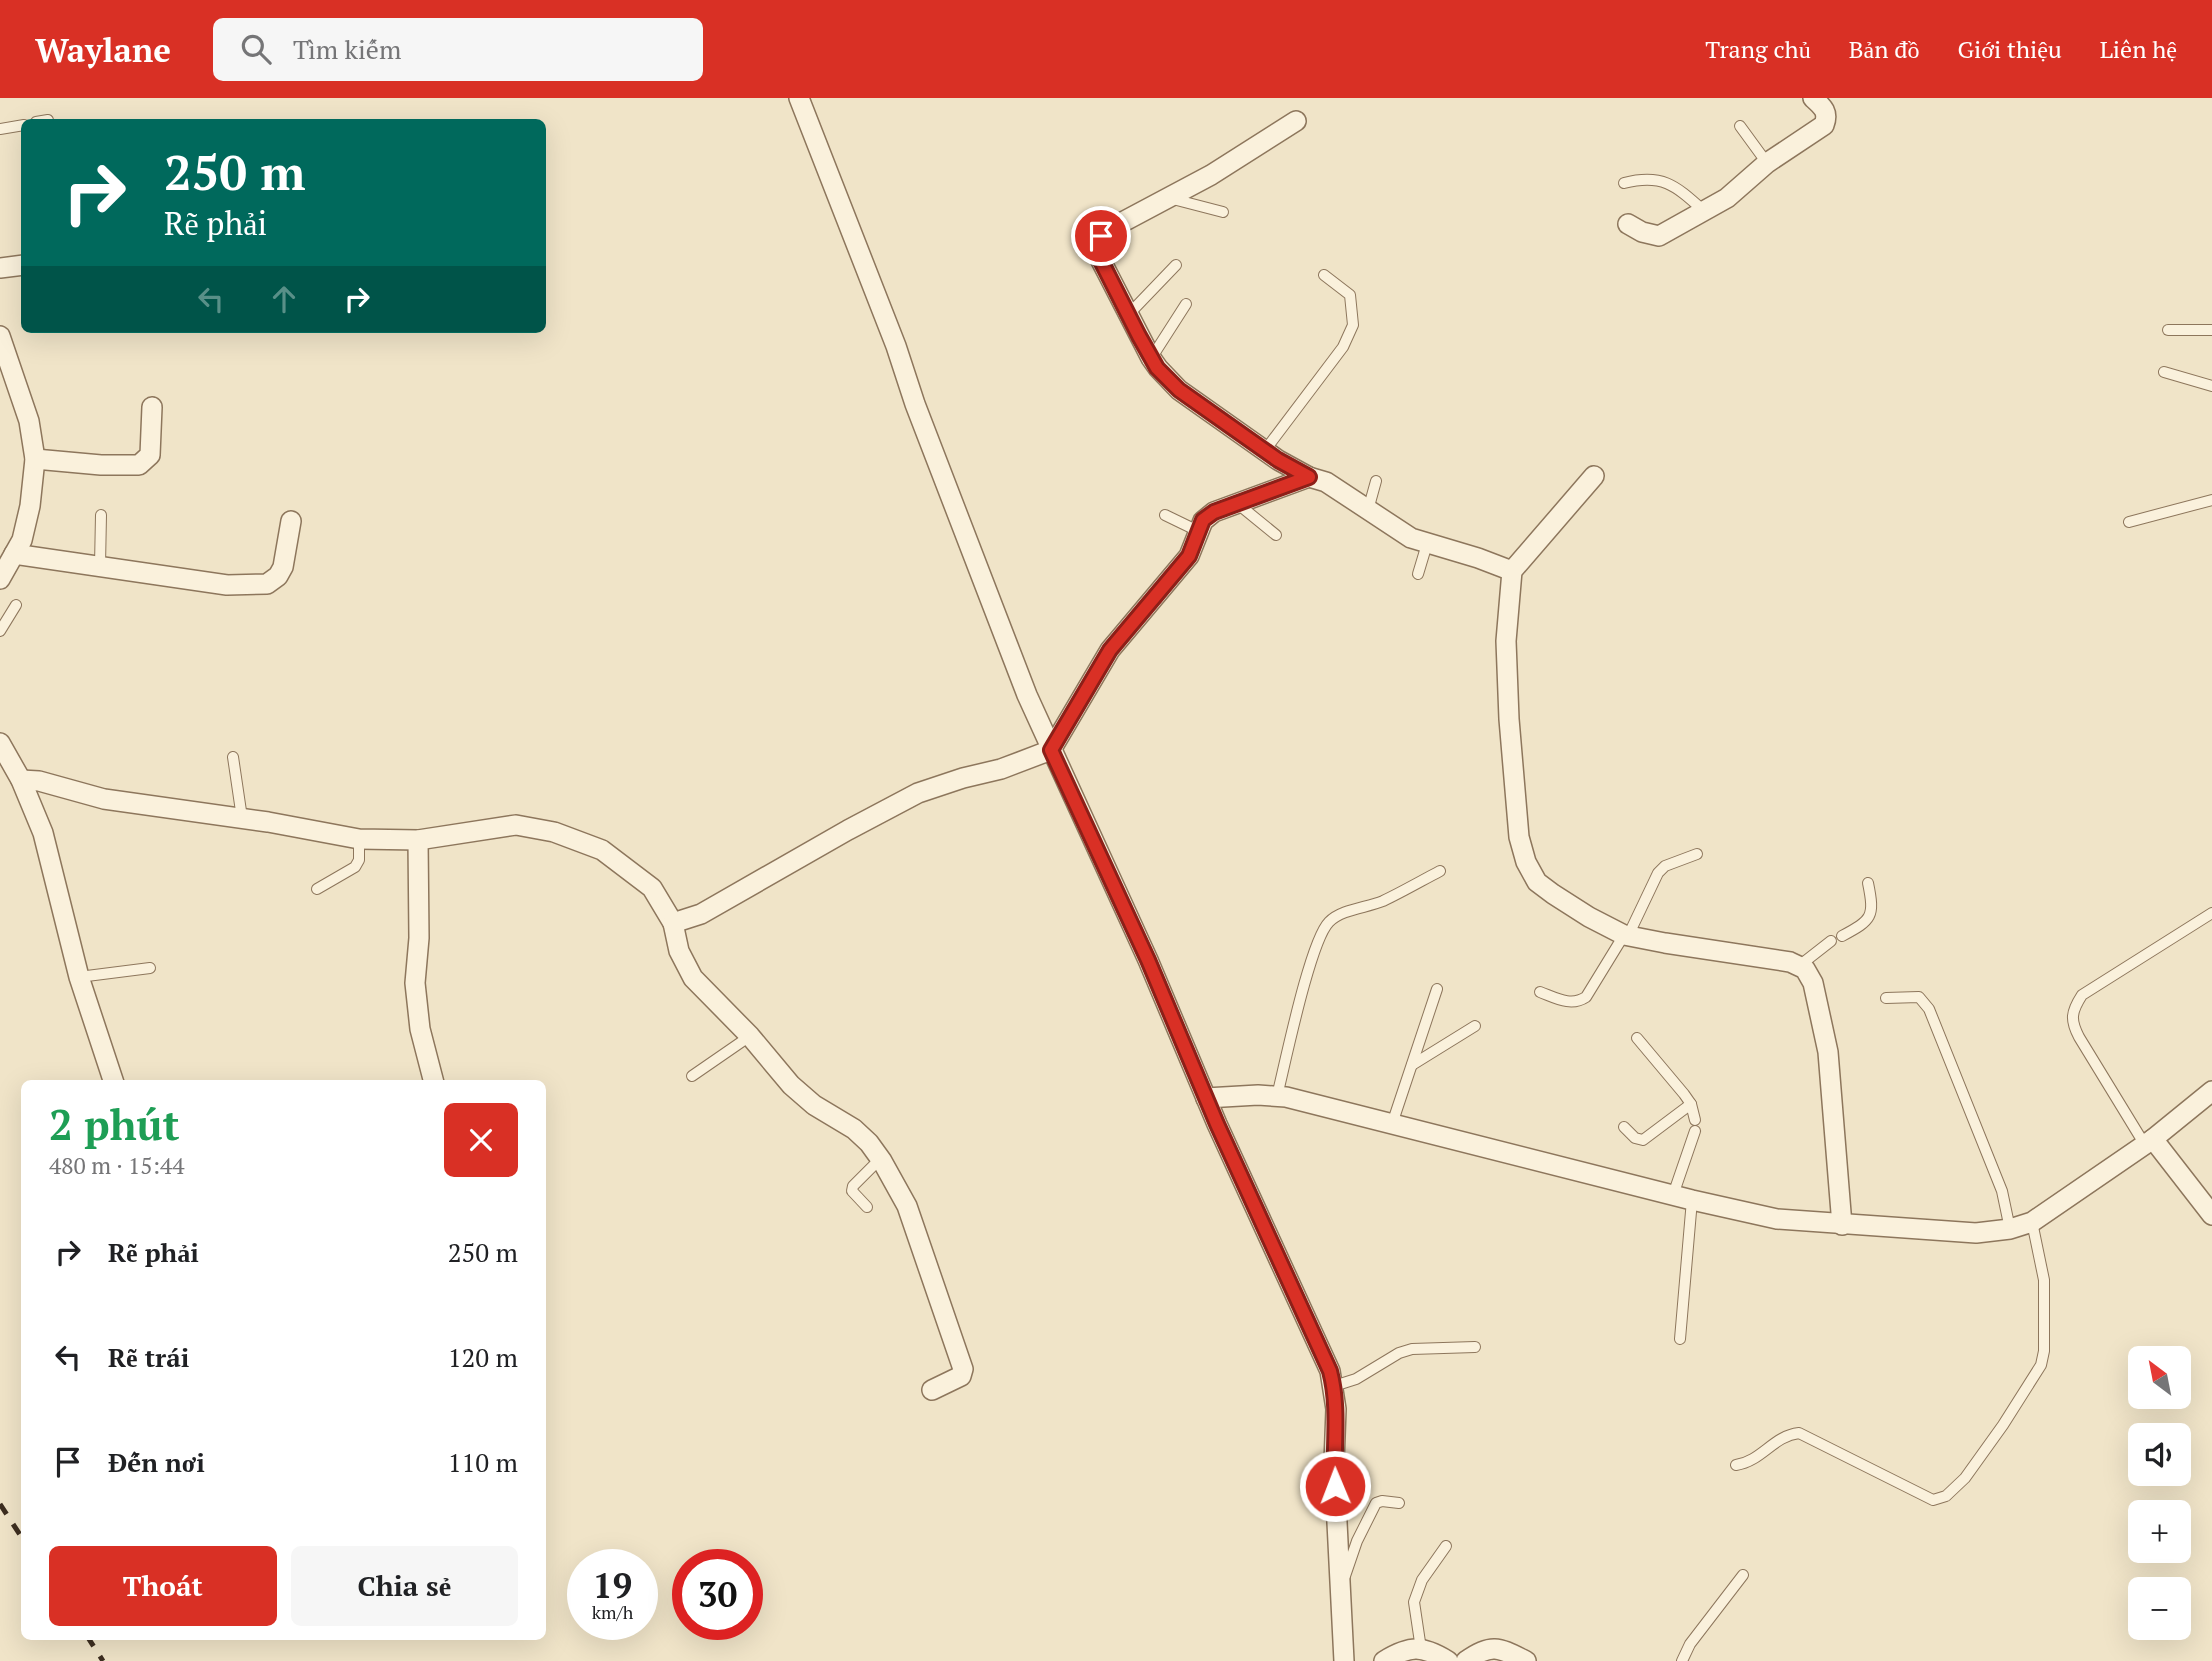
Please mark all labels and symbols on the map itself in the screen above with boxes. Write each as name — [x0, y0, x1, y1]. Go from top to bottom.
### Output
pin — [1071, 206, 1131, 266]
north arrow — [2128, 1346, 2191, 1409]
position arrow — [1298, 1449, 1372, 1523]
speed limit sign: 30 — [672, 1549, 763, 1640]

